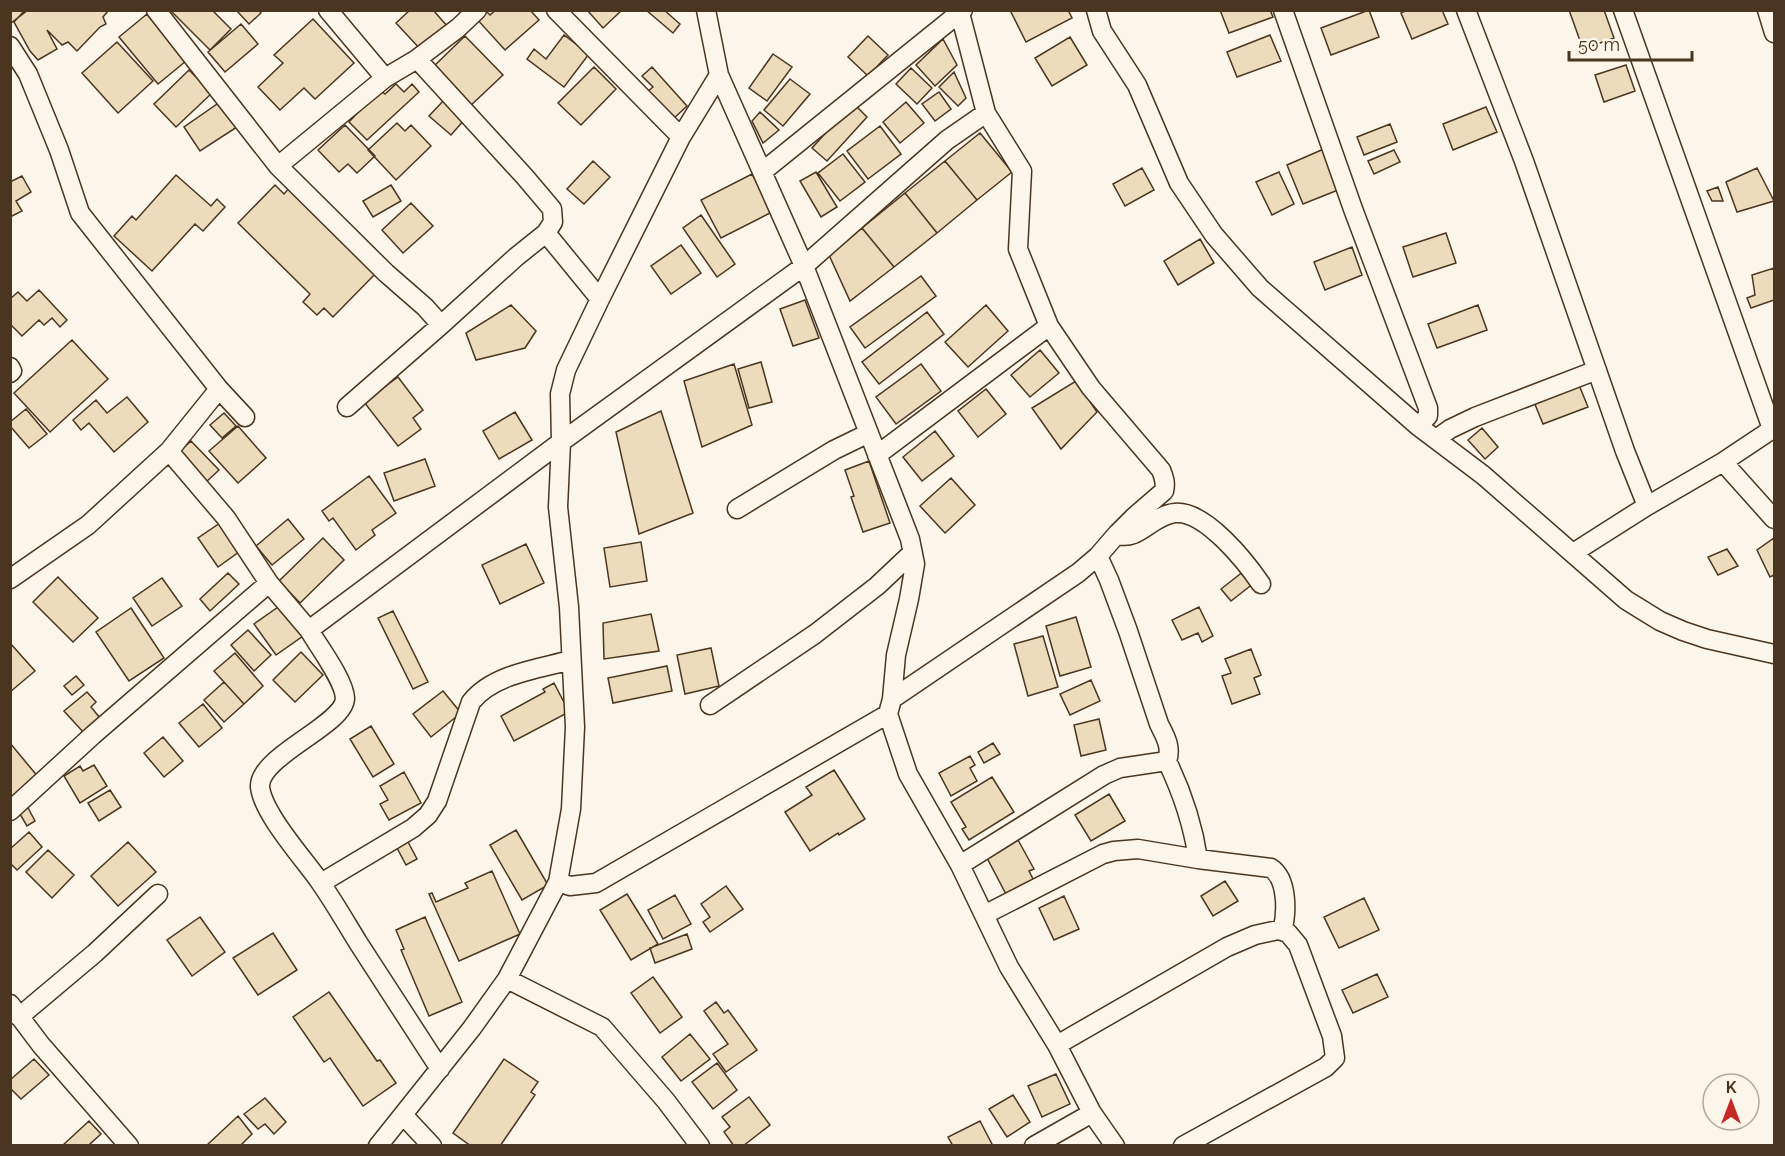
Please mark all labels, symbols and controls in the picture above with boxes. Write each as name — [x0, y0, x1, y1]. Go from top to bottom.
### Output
scale bar — [1569, 24, 1692, 62]
text: 50 m — [1578, 34, 1620, 55]
north arrow — [1701, 1072, 1761, 1132]
text: K — [1726, 1078, 1737, 1097]

